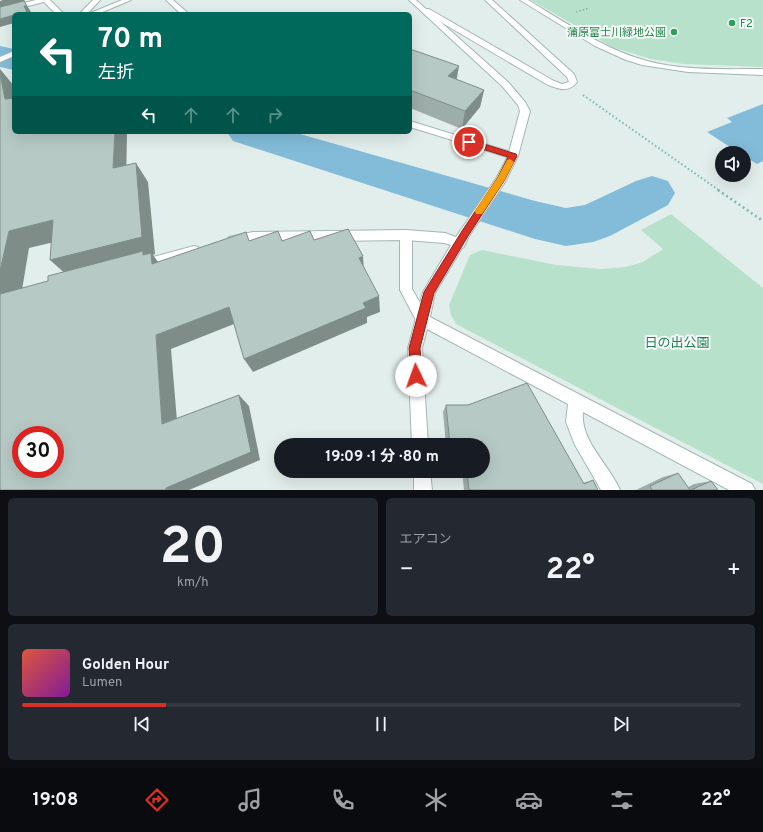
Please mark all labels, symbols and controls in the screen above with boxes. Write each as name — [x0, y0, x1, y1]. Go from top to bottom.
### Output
place label: F2 — [740, 17, 753, 31]
marker: F2 — [727, 18, 737, 28]
text: 70 m — [98, 22, 163, 58]
place label: 蒲原富士川緑地公園 — [567, 26, 666, 40]
marker: 蒲原富士川緑地公園 — [669, 27, 679, 37]
icon: left — [32, 28, 84, 80]
text: 左折 — [98, 62, 134, 85]
icon: left — [138, 104, 160, 126]
icon: ahead — [180, 104, 202, 126]
icon: ahead — [222, 104, 244, 126]
icon: right — [264, 104, 286, 126]
pin — [452, 125, 486, 159]
icon: arrive — [458, 131, 480, 153]
map controls — [715, 146, 751, 182]
button: sound — [715, 146, 751, 182]
park label: 日の出公園 — [644, 336, 710, 352]
position arrow — [395, 355, 437, 397]
speed limit sign: 30 — [12, 426, 64, 478]
text: 19:09 · 1 分 · 80 m — [325, 448, 439, 467]
text: 20 — [160, 516, 226, 582]
text: エアコン — [400, 532, 452, 548]
text: 22° — [546, 552, 595, 589]
text: − — [400, 557, 414, 584]
text: + — [727, 557, 741, 584]
text: km/h — [177, 575, 209, 591]
text: Golden Hour — [82, 656, 169, 675]
text: Lumen — [82, 675, 122, 691]
icon: previous — [131, 713, 153, 735]
icon: pause — [370, 713, 392, 735]
icon: next — [610, 713, 632, 735]
icon: directions — [143, 786, 171, 814]
icon: music — [236, 786, 264, 814]
icon: phone — [329, 786, 357, 814]
icon: climate — [422, 786, 450, 814]
icon: car — [515, 786, 543, 814]
icon: filters — [608, 786, 636, 814]
text: 19:08 — [32, 789, 78, 812]
text: 22° — [701, 789, 730, 812]

